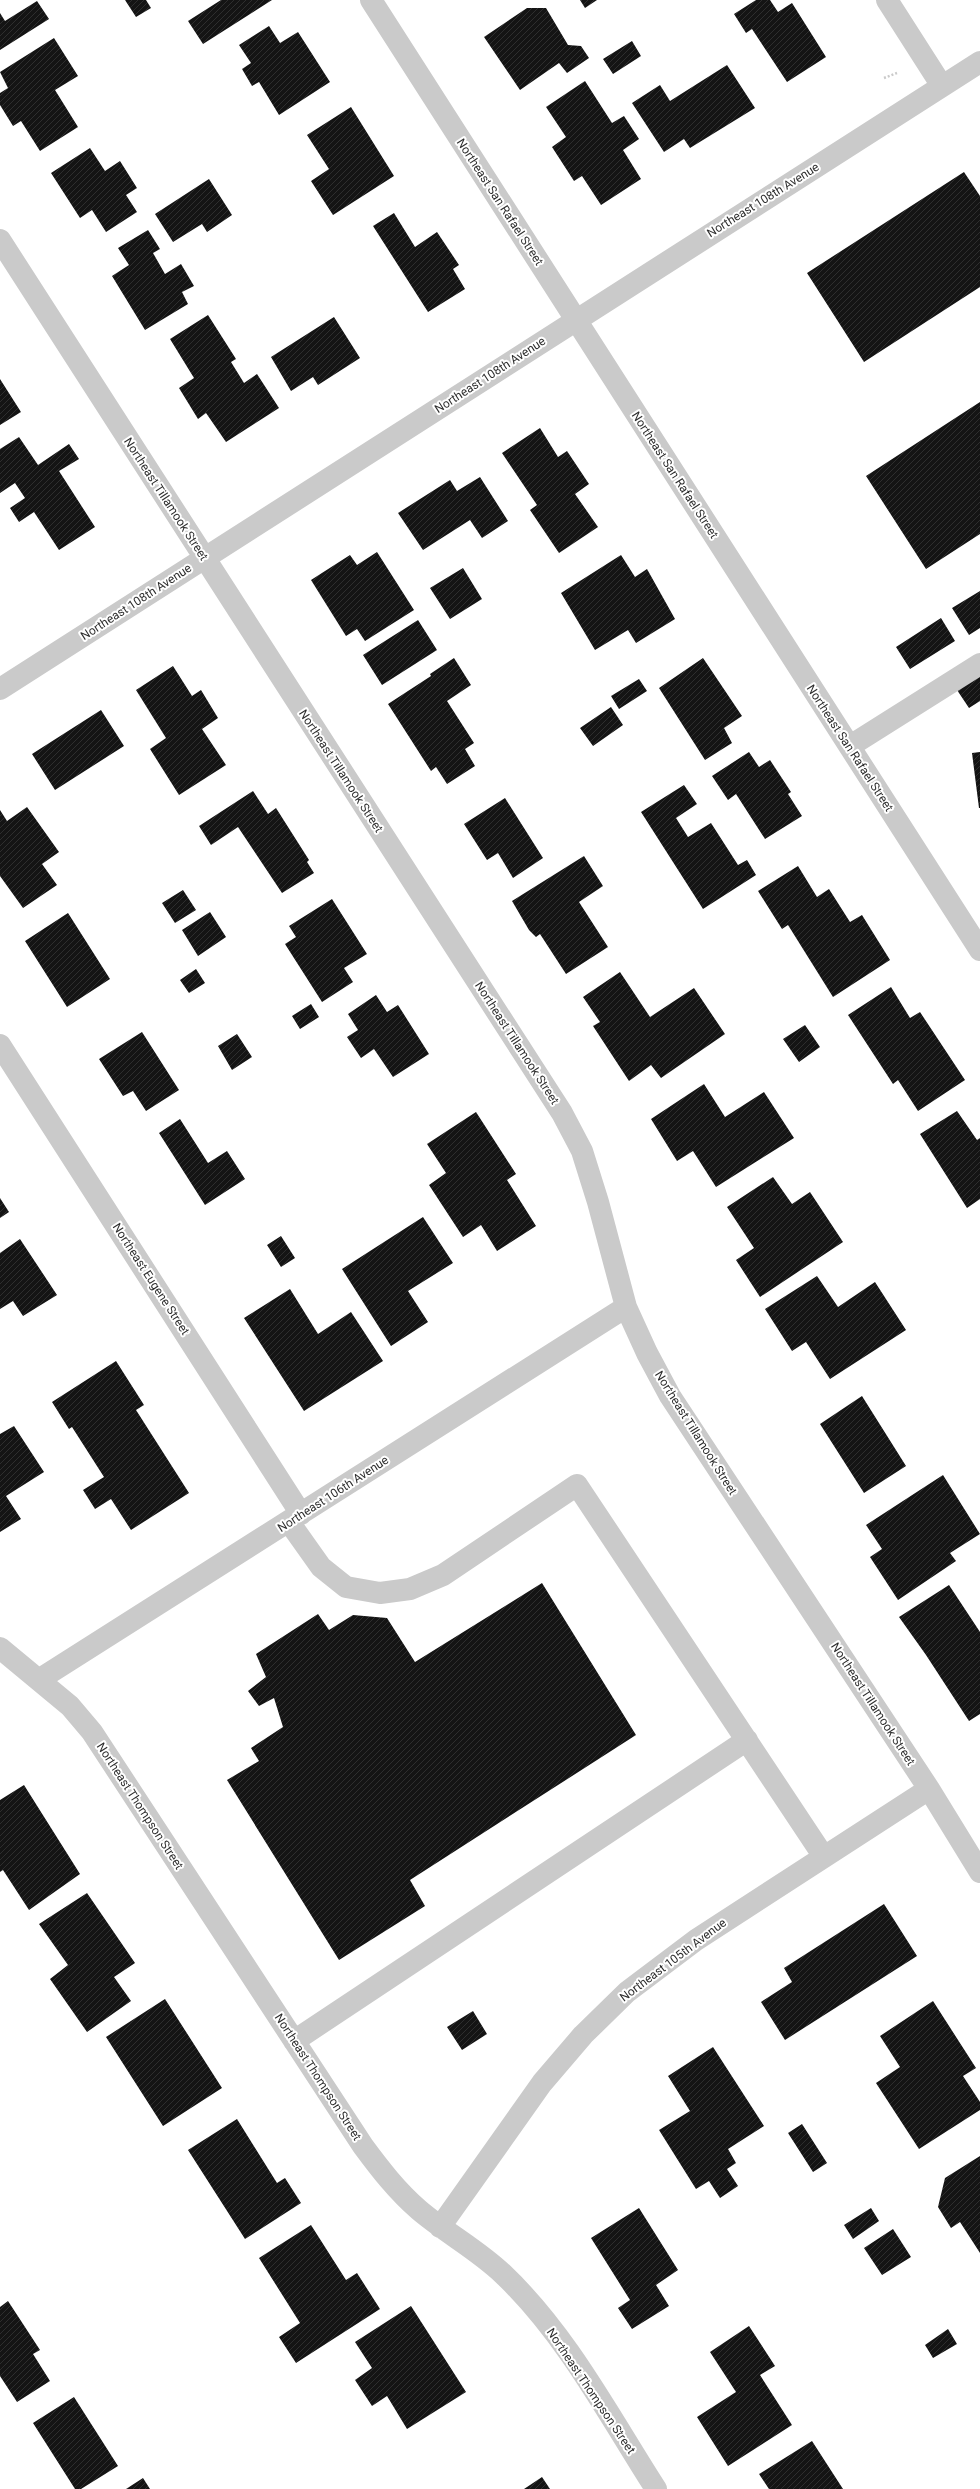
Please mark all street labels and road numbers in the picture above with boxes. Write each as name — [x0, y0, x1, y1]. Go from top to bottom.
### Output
street label: Northeast San Rafael Street — [454, 136, 546, 268]
street label: Northeast 108th Avenue — [704, 160, 822, 240]
street label: Northeast 108th Avenue — [432, 334, 548, 416]
street label: Northeast San Rafael Street — [629, 409, 721, 541]
street label: Northeast Tillamook Street — [121, 435, 211, 563]
street label: Northeast 108th Avenue — [78, 561, 194, 643]
street label: Northeast San Rafael Street — [804, 682, 896, 814]
street label: Northeast Tillamook Street — [296, 707, 386, 835]
street label: Northeast Tillamook Street — [472, 979, 562, 1107]
street label: Northeast Eugene Street — [110, 1221, 192, 1338]
street label: Northeast Tillamook Street — [652, 1368, 740, 1498]
street label: Northeast 106th Avenue — [275, 1453, 391, 1535]
street label: Northeast Tillamook Street — [828, 1640, 918, 1768]
street label: Northeast Thompson Street — [94, 1740, 186, 1872]
street label: Northeast 105th Avenue — [617, 1916, 729, 2004]
street label: Northeast Thompson Street — [272, 2011, 364, 2143]
street label: Northeast Thompson Street — [544, 2326, 638, 2456]

